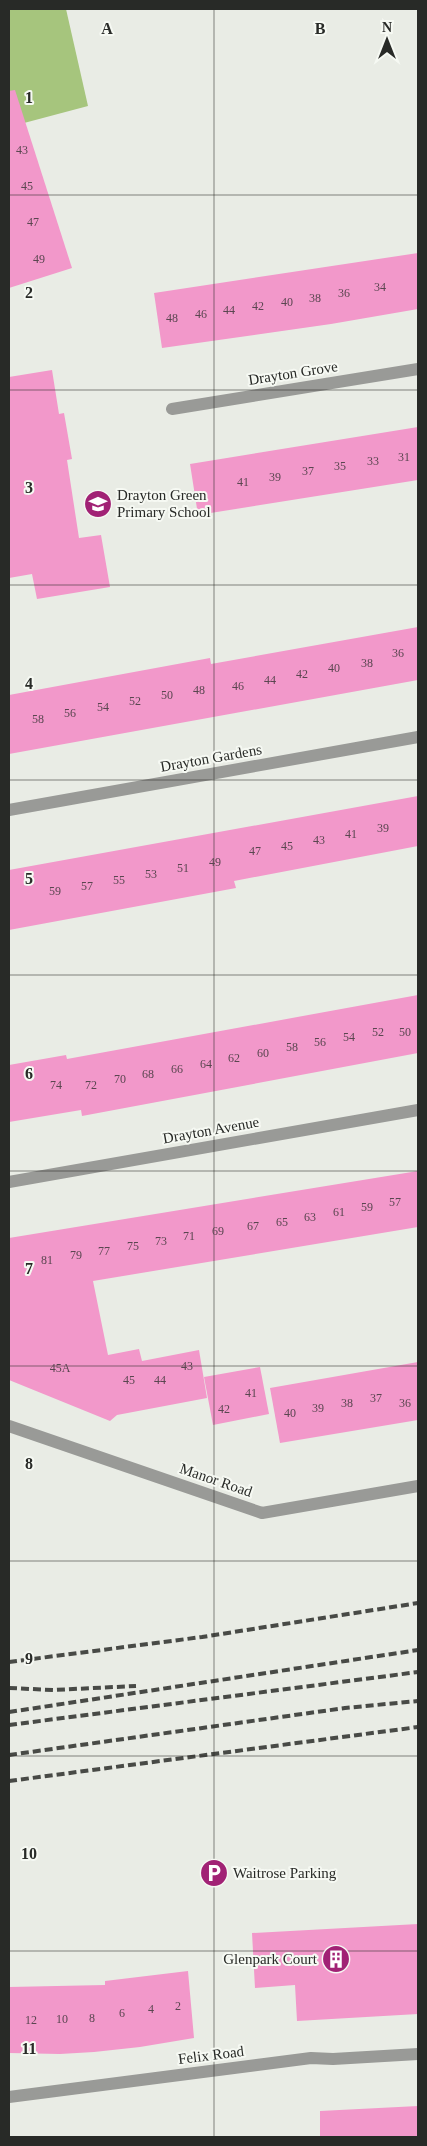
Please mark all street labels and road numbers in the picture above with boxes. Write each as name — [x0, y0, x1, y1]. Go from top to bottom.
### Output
street label: Drayton Grove — [247, 358, 339, 388]
street label: Drayton Gardens — [159, 741, 263, 775]
street label: Drayton Avenue — [162, 1114, 261, 1146]
street label: Manor Road — [178, 1460, 255, 1500]
street label: Felix Road — [177, 2043, 245, 2067]

